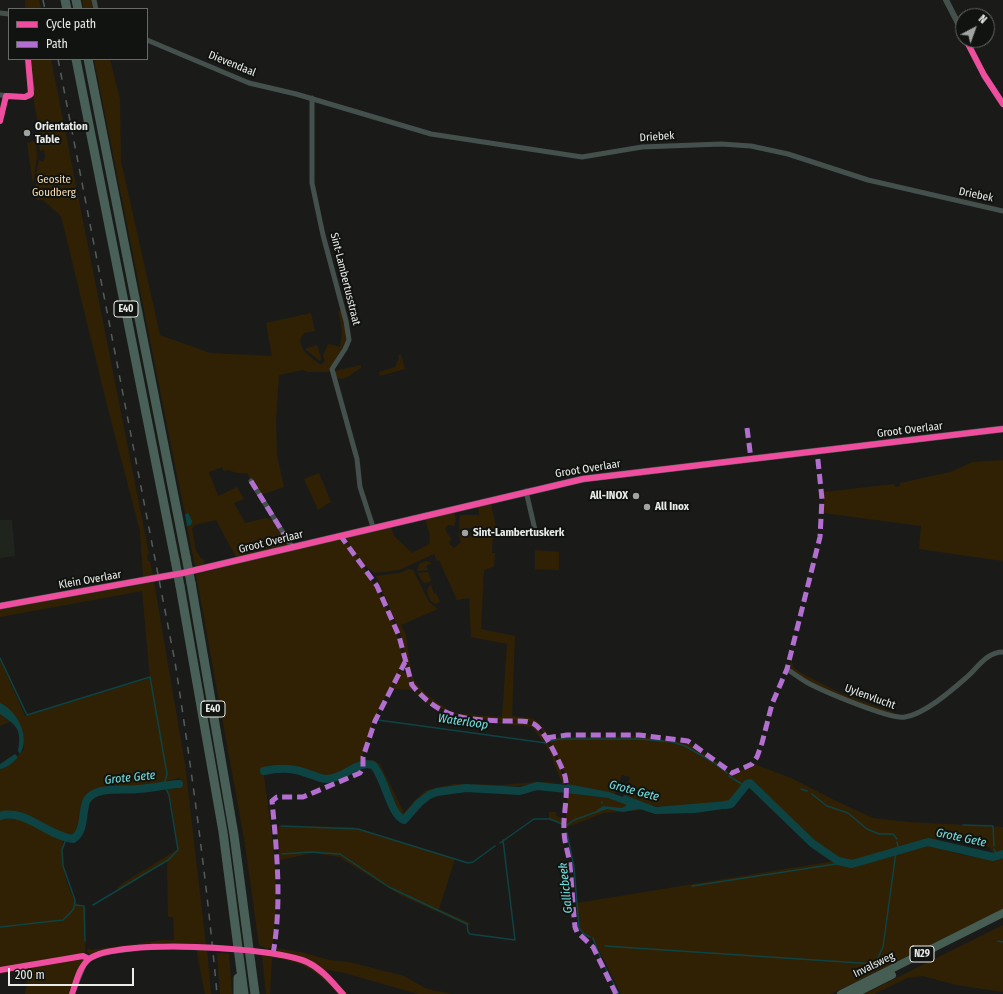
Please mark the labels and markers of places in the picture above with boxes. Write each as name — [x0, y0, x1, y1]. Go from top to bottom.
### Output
place label: Orientation Table — [35, 120, 88, 146]
marker: Orientation Table — [22, 128, 32, 138]
place label: All-INOX — [590, 489, 628, 503]
marker: All-INOX — [631, 491, 641, 501]
place label: All Inox — [655, 500, 689, 514]
marker: All Inox — [642, 502, 652, 512]
place label: Sint-Lambertuskerk — [473, 526, 564, 540]
marker: Sint-Lambertuskerk — [460, 528, 470, 538]

